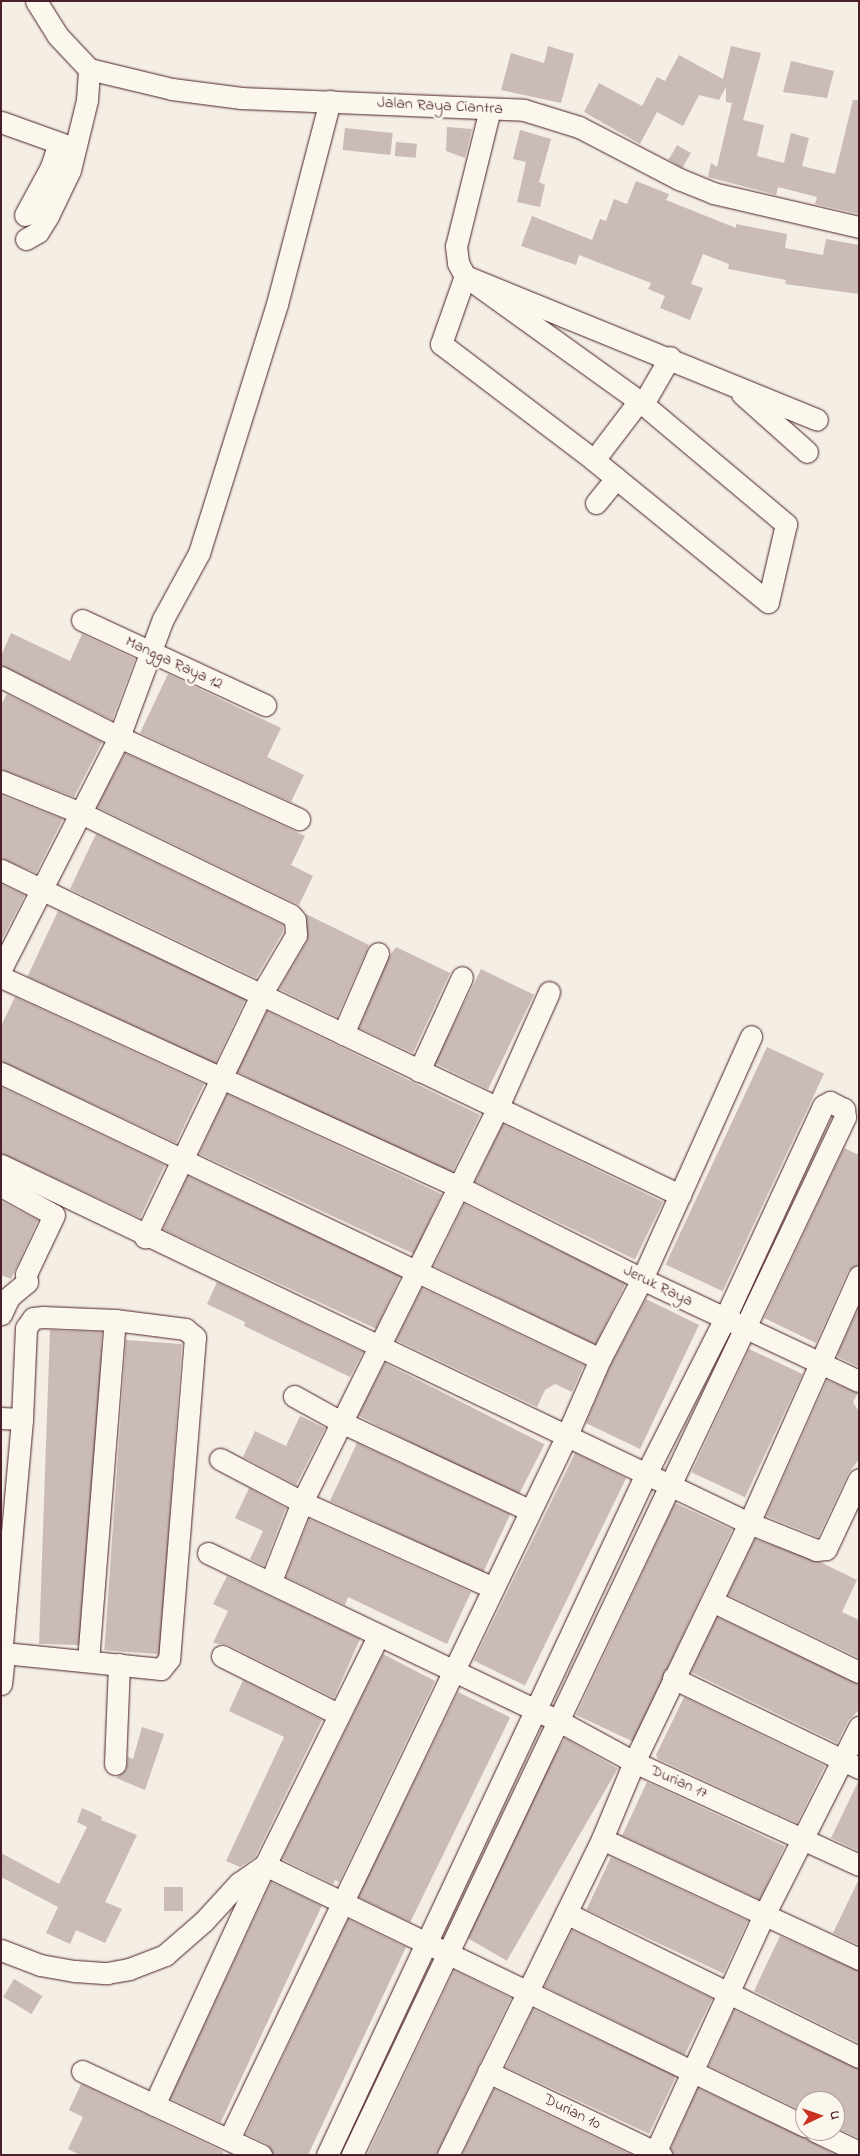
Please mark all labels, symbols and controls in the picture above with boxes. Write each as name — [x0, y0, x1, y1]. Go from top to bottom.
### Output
street label: Jalan Raya Ciantra — [377, 93, 503, 119]
street label: Mangga Raya 12 — [122, 632, 226, 694]
street label: Jeruk Raya — [620, 1261, 696, 1311]
street label: Durian 17 — [647, 1761, 711, 1803]
street label: Durian 10 — [540, 2090, 604, 2134]
north arrow — [795, 2091, 845, 2141]
text: U — [824, 2110, 845, 2120]

